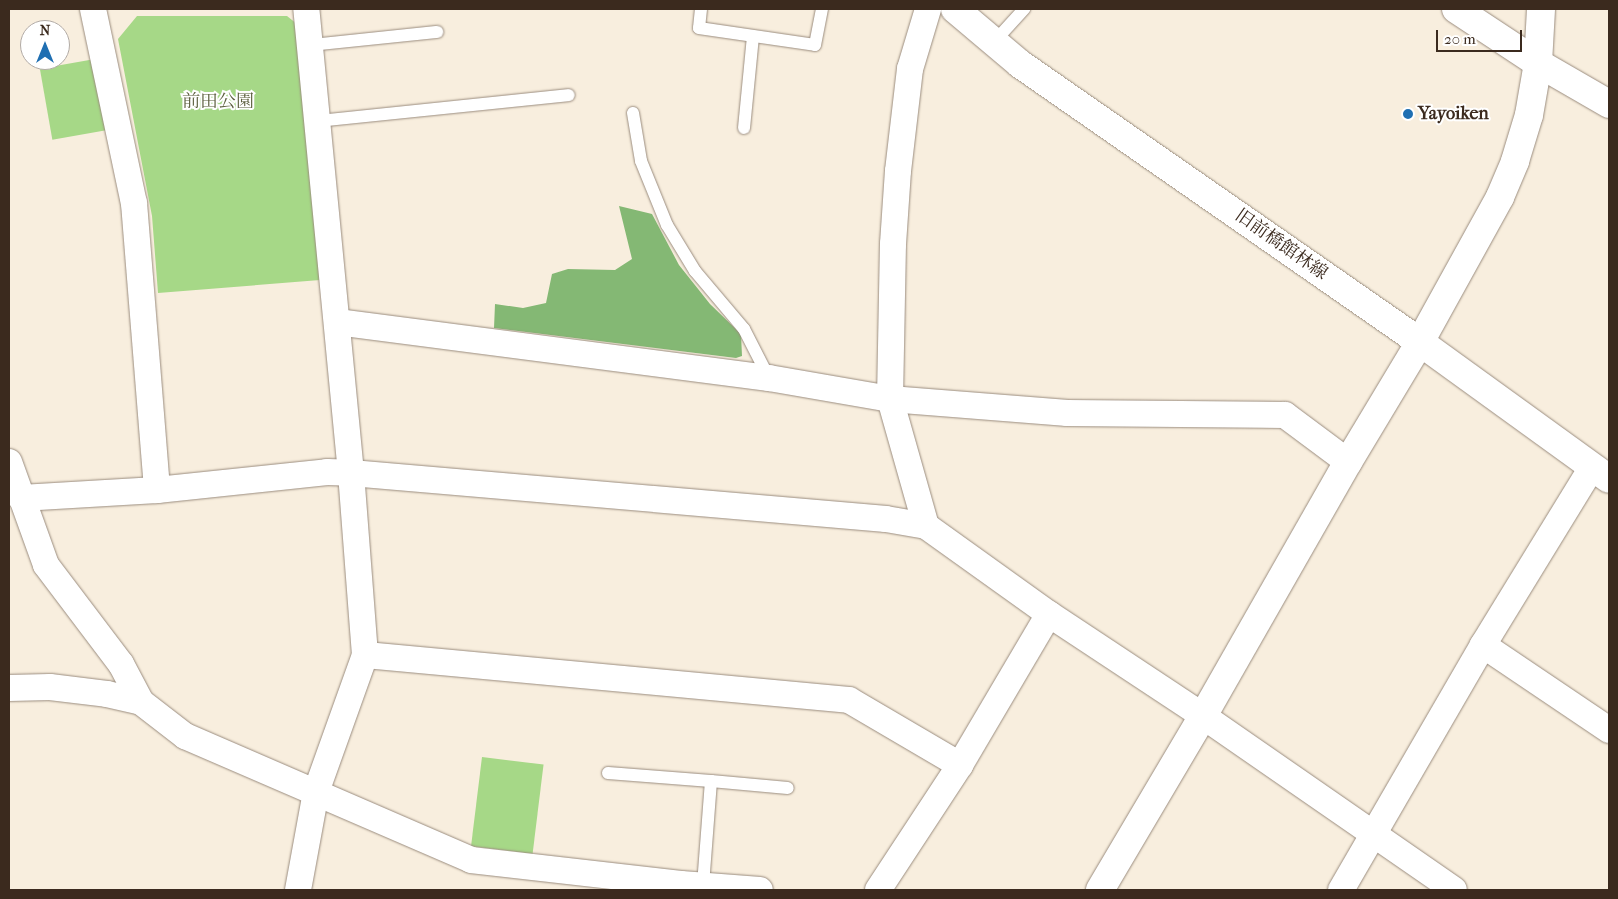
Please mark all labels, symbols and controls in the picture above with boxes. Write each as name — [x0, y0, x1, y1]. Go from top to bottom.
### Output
north arrow — [20, 20, 70, 70]
scale bar — [1438, 20, 1524, 52]
text: N — [40, 22, 50, 39]
text: 20 m — [1444, 30, 1476, 48]
park label: 前田公園 — [182, 91, 254, 113]
place label: Yayoiken — [1418, 103, 1489, 125]
marker: Yayoiken — [1402, 108, 1414, 120]
street label: 旧前橋館林線 — [1231, 205, 1331, 285]

